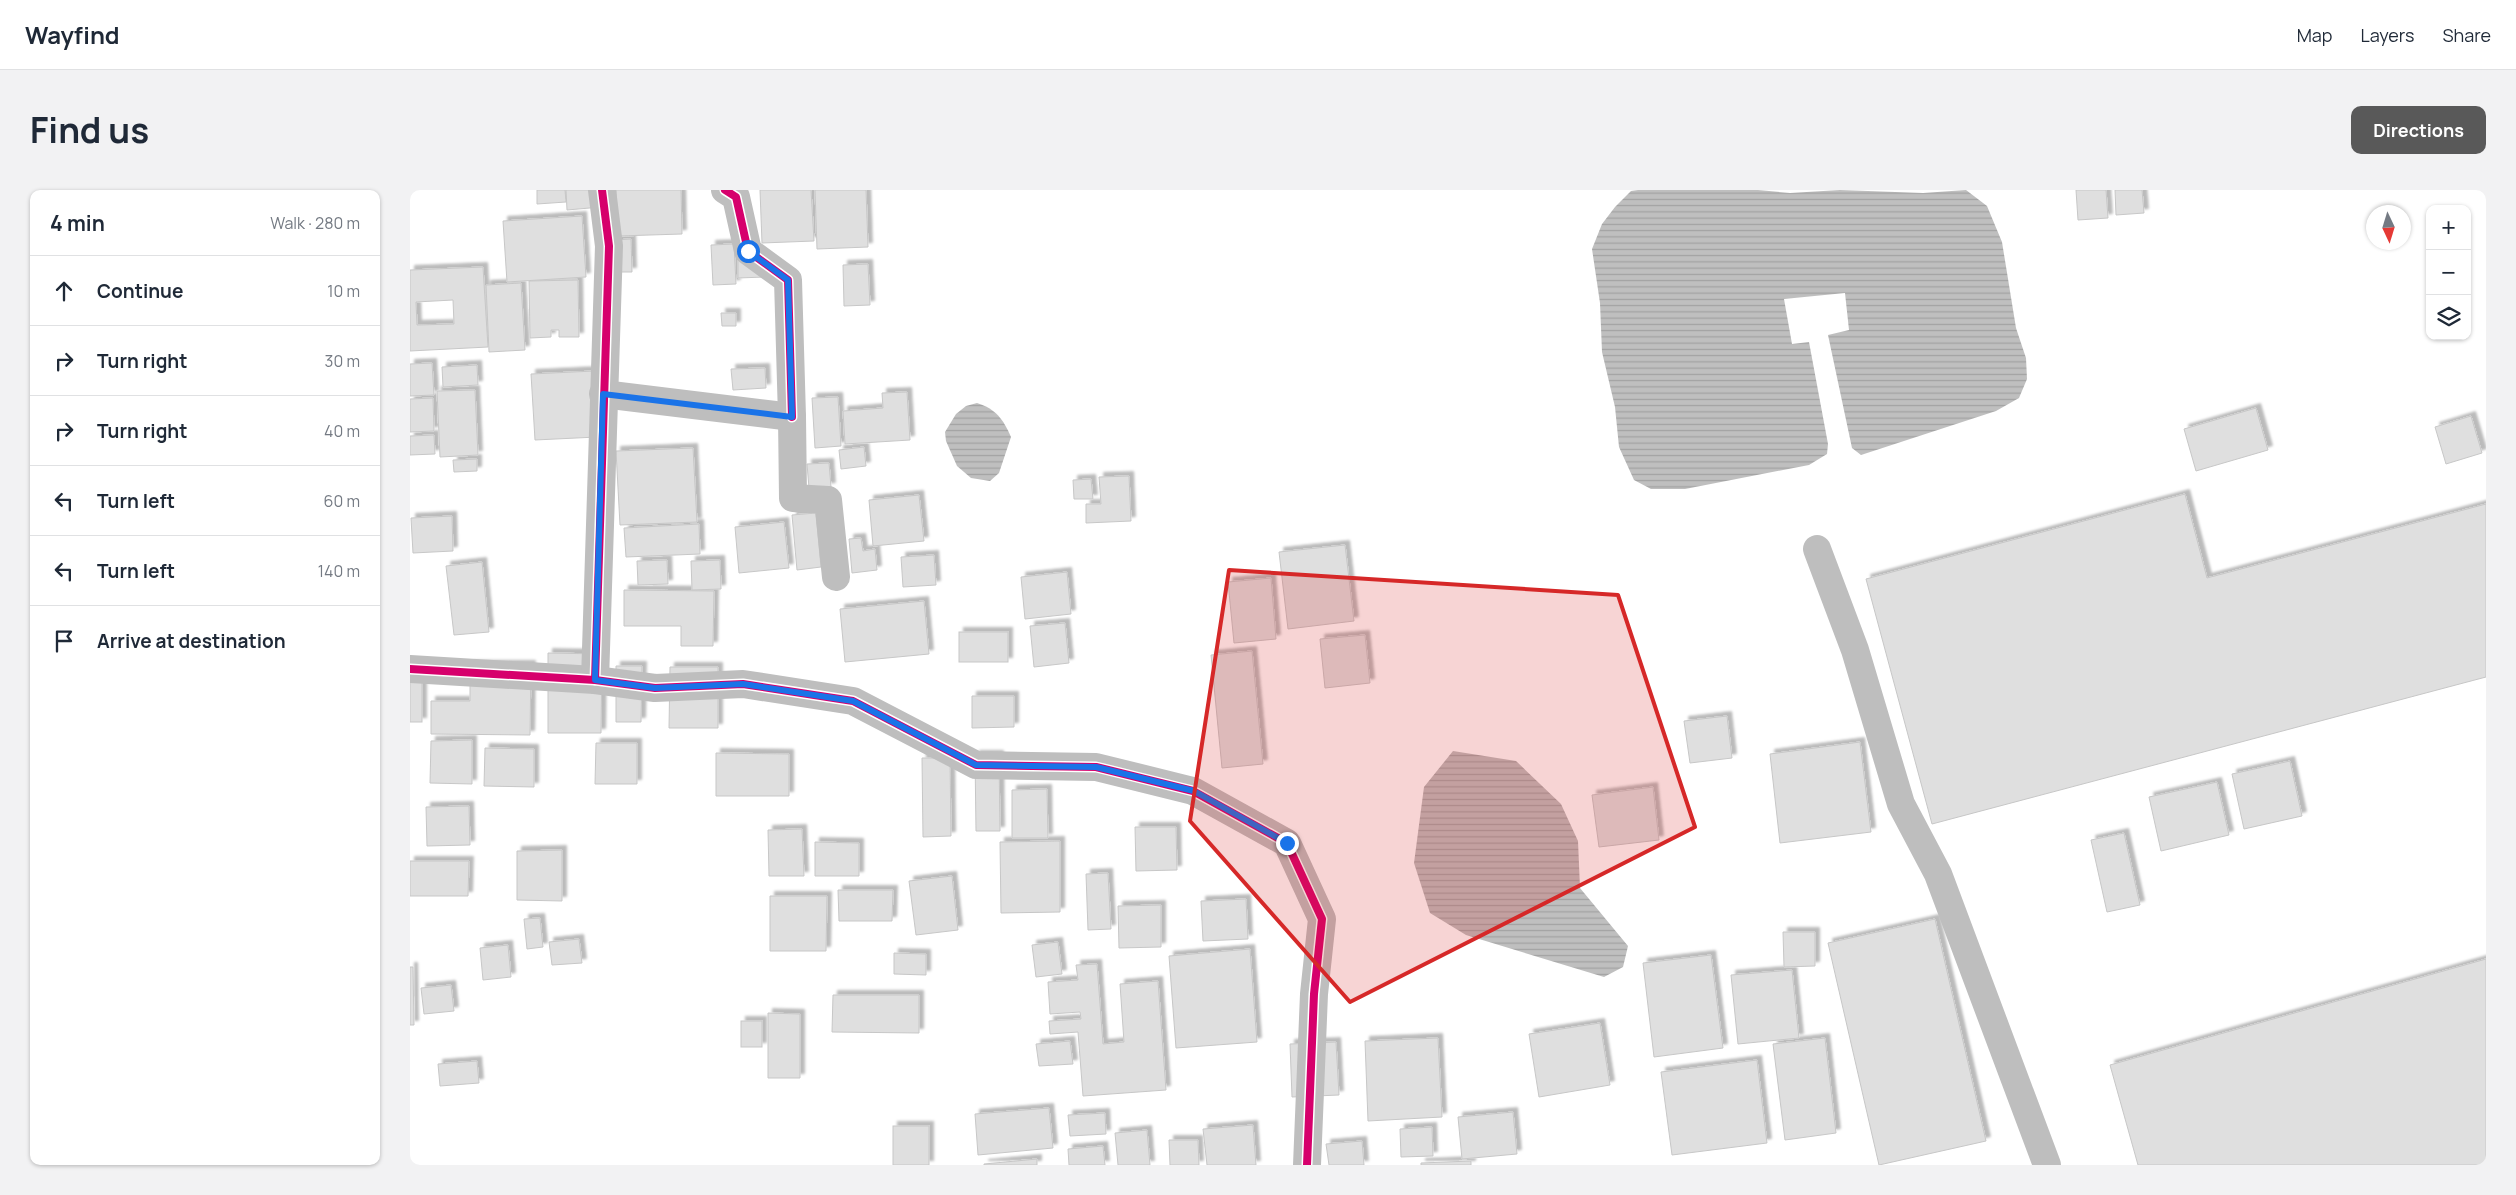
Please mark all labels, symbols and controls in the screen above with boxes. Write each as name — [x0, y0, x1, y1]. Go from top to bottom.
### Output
text: Wayfind — [25, 18, 120, 51]
text: Map — [2297, 23, 2332, 47]
text: Layers — [2360, 23, 2414, 47]
text: Share — [2442, 23, 2491, 47]
text: Find us — [30, 106, 149, 154]
button: Directions — [2351, 106, 2486, 154]
north arrow — [2366, 205, 2411, 250]
map controls — [2426, 205, 2471, 340]
button: + — [2426, 205, 2471, 250]
text: 4 min — [50, 209, 105, 237]
text: Walk · 280 m — [270, 212, 360, 234]
route start — [737, 240, 760, 263]
button: − — [2426, 250, 2471, 295]
icon: ahead — [50, 277, 78, 305]
text: Continue — [97, 278, 183, 304]
text: 10 m — [327, 280, 360, 302]
button: layers — [2426, 295, 2471, 340]
icon: right — [50, 347, 78, 375]
text: Turn right — [97, 348, 187, 374]
text: 30 m — [325, 350, 360, 372]
icon: right — [50, 417, 78, 445]
text: Turn right — [97, 418, 187, 444]
text: 40 m — [324, 420, 360, 442]
icon: left — [50, 487, 78, 515]
text: Turn left — [97, 488, 175, 514]
text: 60 m — [324, 490, 360, 512]
icon: left — [50, 557, 78, 585]
text: Turn left — [97, 558, 175, 584]
text: 140 m — [318, 560, 360, 582]
icon: arrive — [50, 627, 78, 655]
text: Arrive at destination — [97, 628, 286, 654]
route end — [1276, 832, 1299, 855]

